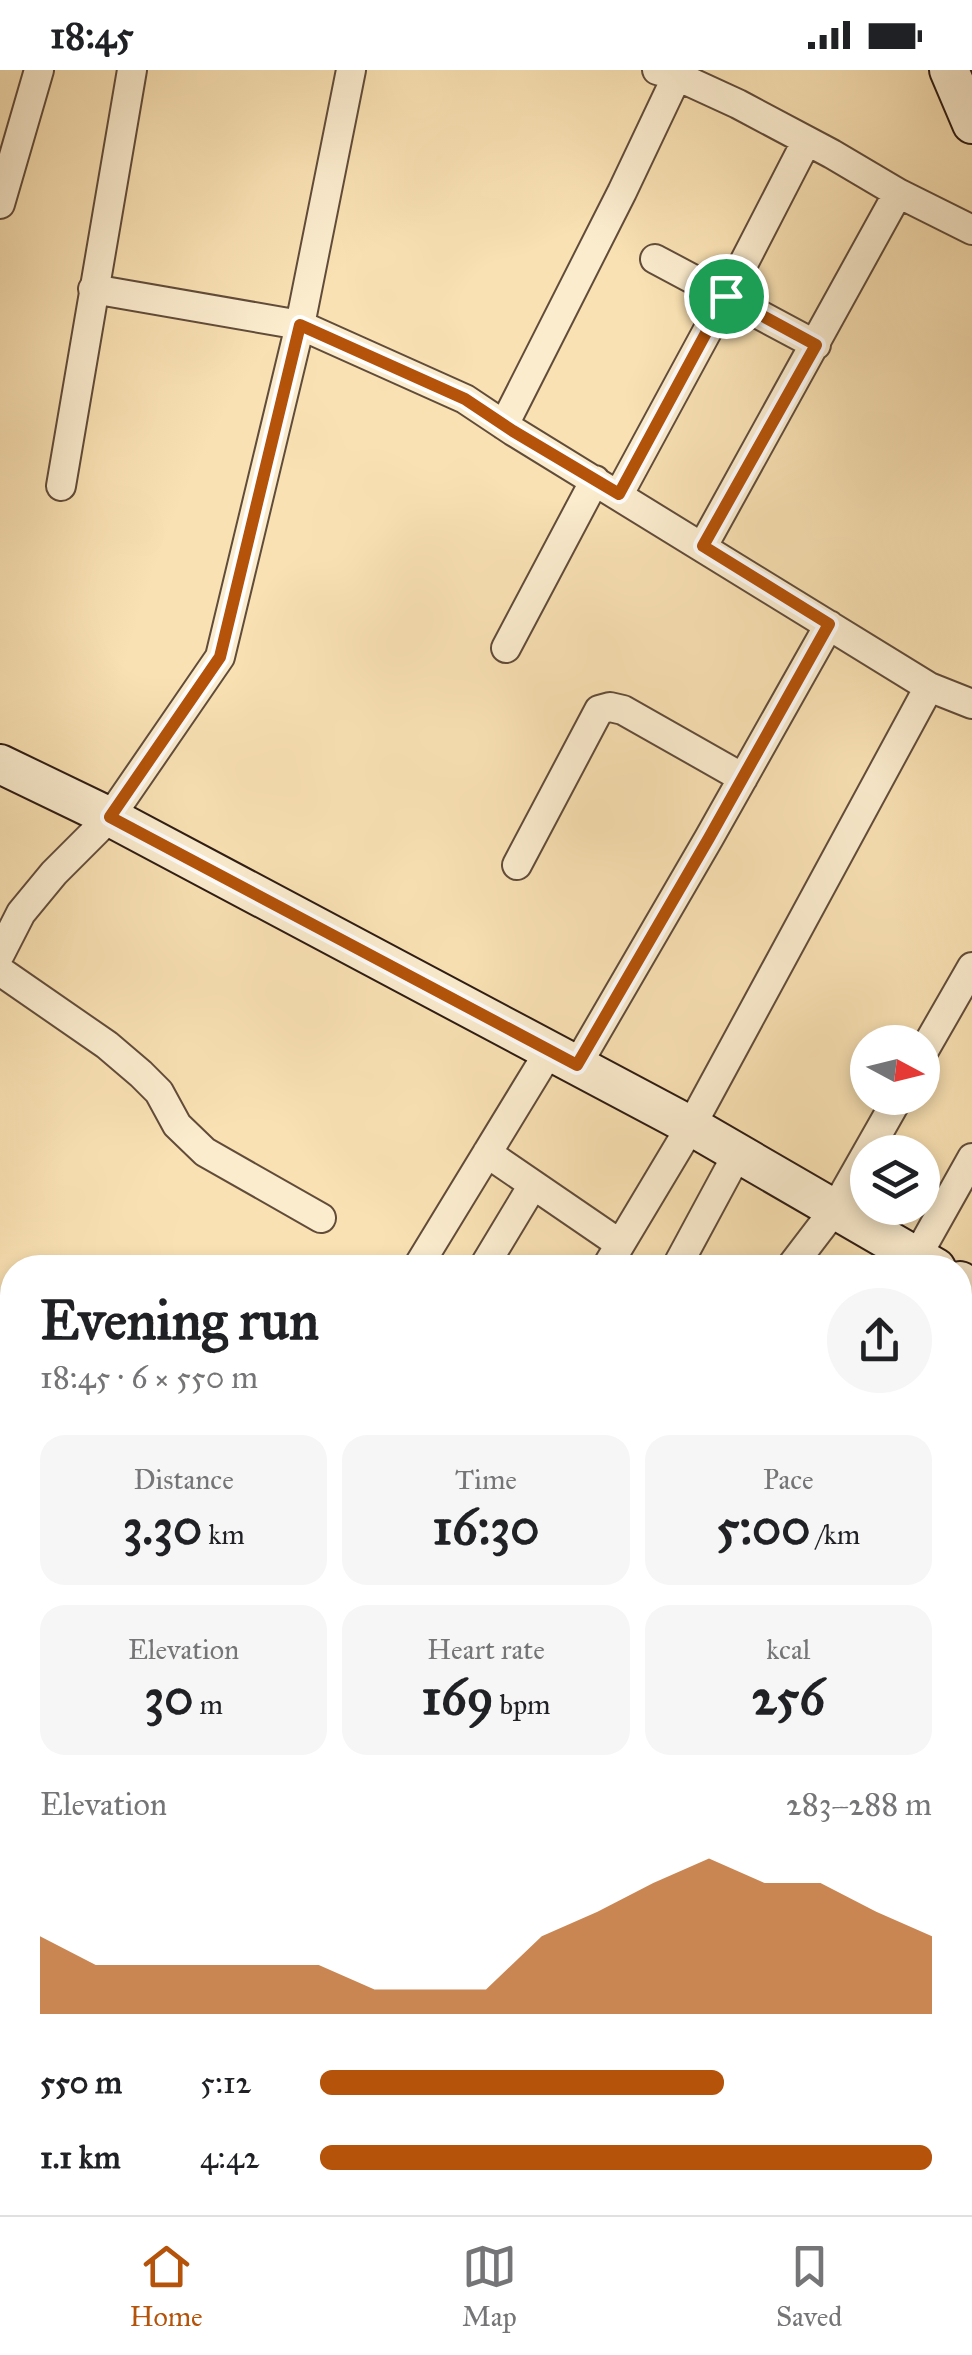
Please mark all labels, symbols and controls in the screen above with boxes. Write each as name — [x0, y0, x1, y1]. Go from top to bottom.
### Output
text: 18:45 — [50, 12, 134, 58]
pin — [684, 254, 769, 339]
icon: arrive — [699, 269, 754, 324]
north arrow — [850, 1025, 940, 1115]
map controls — [850, 1025, 940, 1225]
button: layers — [850, 1135, 940, 1225]
text: Evening run — [40, 1287, 319, 1354]
button: share — [827, 1288, 932, 1393]
text: 18:45 · 6 × 550 m — [40, 1358, 258, 1397]
text: Distance — [133, 1462, 234, 1497]
text: Time — [455, 1462, 517, 1497]
text: Pace — [763, 1462, 814, 1497]
text: 3.30 — [123, 1497, 202, 1558]
text: 16:30 — [433, 1497, 539, 1558]
text: 5:00 — [716, 1497, 810, 1558]
text: km — [202, 1517, 245, 1552]
text: /km — [810, 1517, 860, 1552]
text: Elevation — [128, 1632, 239, 1667]
text: Heart rate — [427, 1632, 545, 1667]
text: kcal — [766, 1632, 810, 1667]
text: 30 — [144, 1667, 193, 1728]
text: 169 — [421, 1667, 494, 1728]
text: 256 — [752, 1667, 825, 1728]
text: m — [193, 1687, 223, 1722]
text: bpm — [494, 1687, 551, 1722]
text: Elevation — [40, 1785, 167, 1824]
text: 283–288 m — [786, 1785, 932, 1824]
text: 550 m — [40, 2063, 122, 2102]
text: 5:12 — [200, 2063, 251, 2102]
text: 1.1 km — [40, 2138, 121, 2177]
text: 4:42 — [200, 2138, 260, 2177]
tab: Home — [130, 2239, 203, 2334]
tab: Map — [462, 2239, 517, 2334]
tab: Saved — [776, 2239, 842, 2334]

